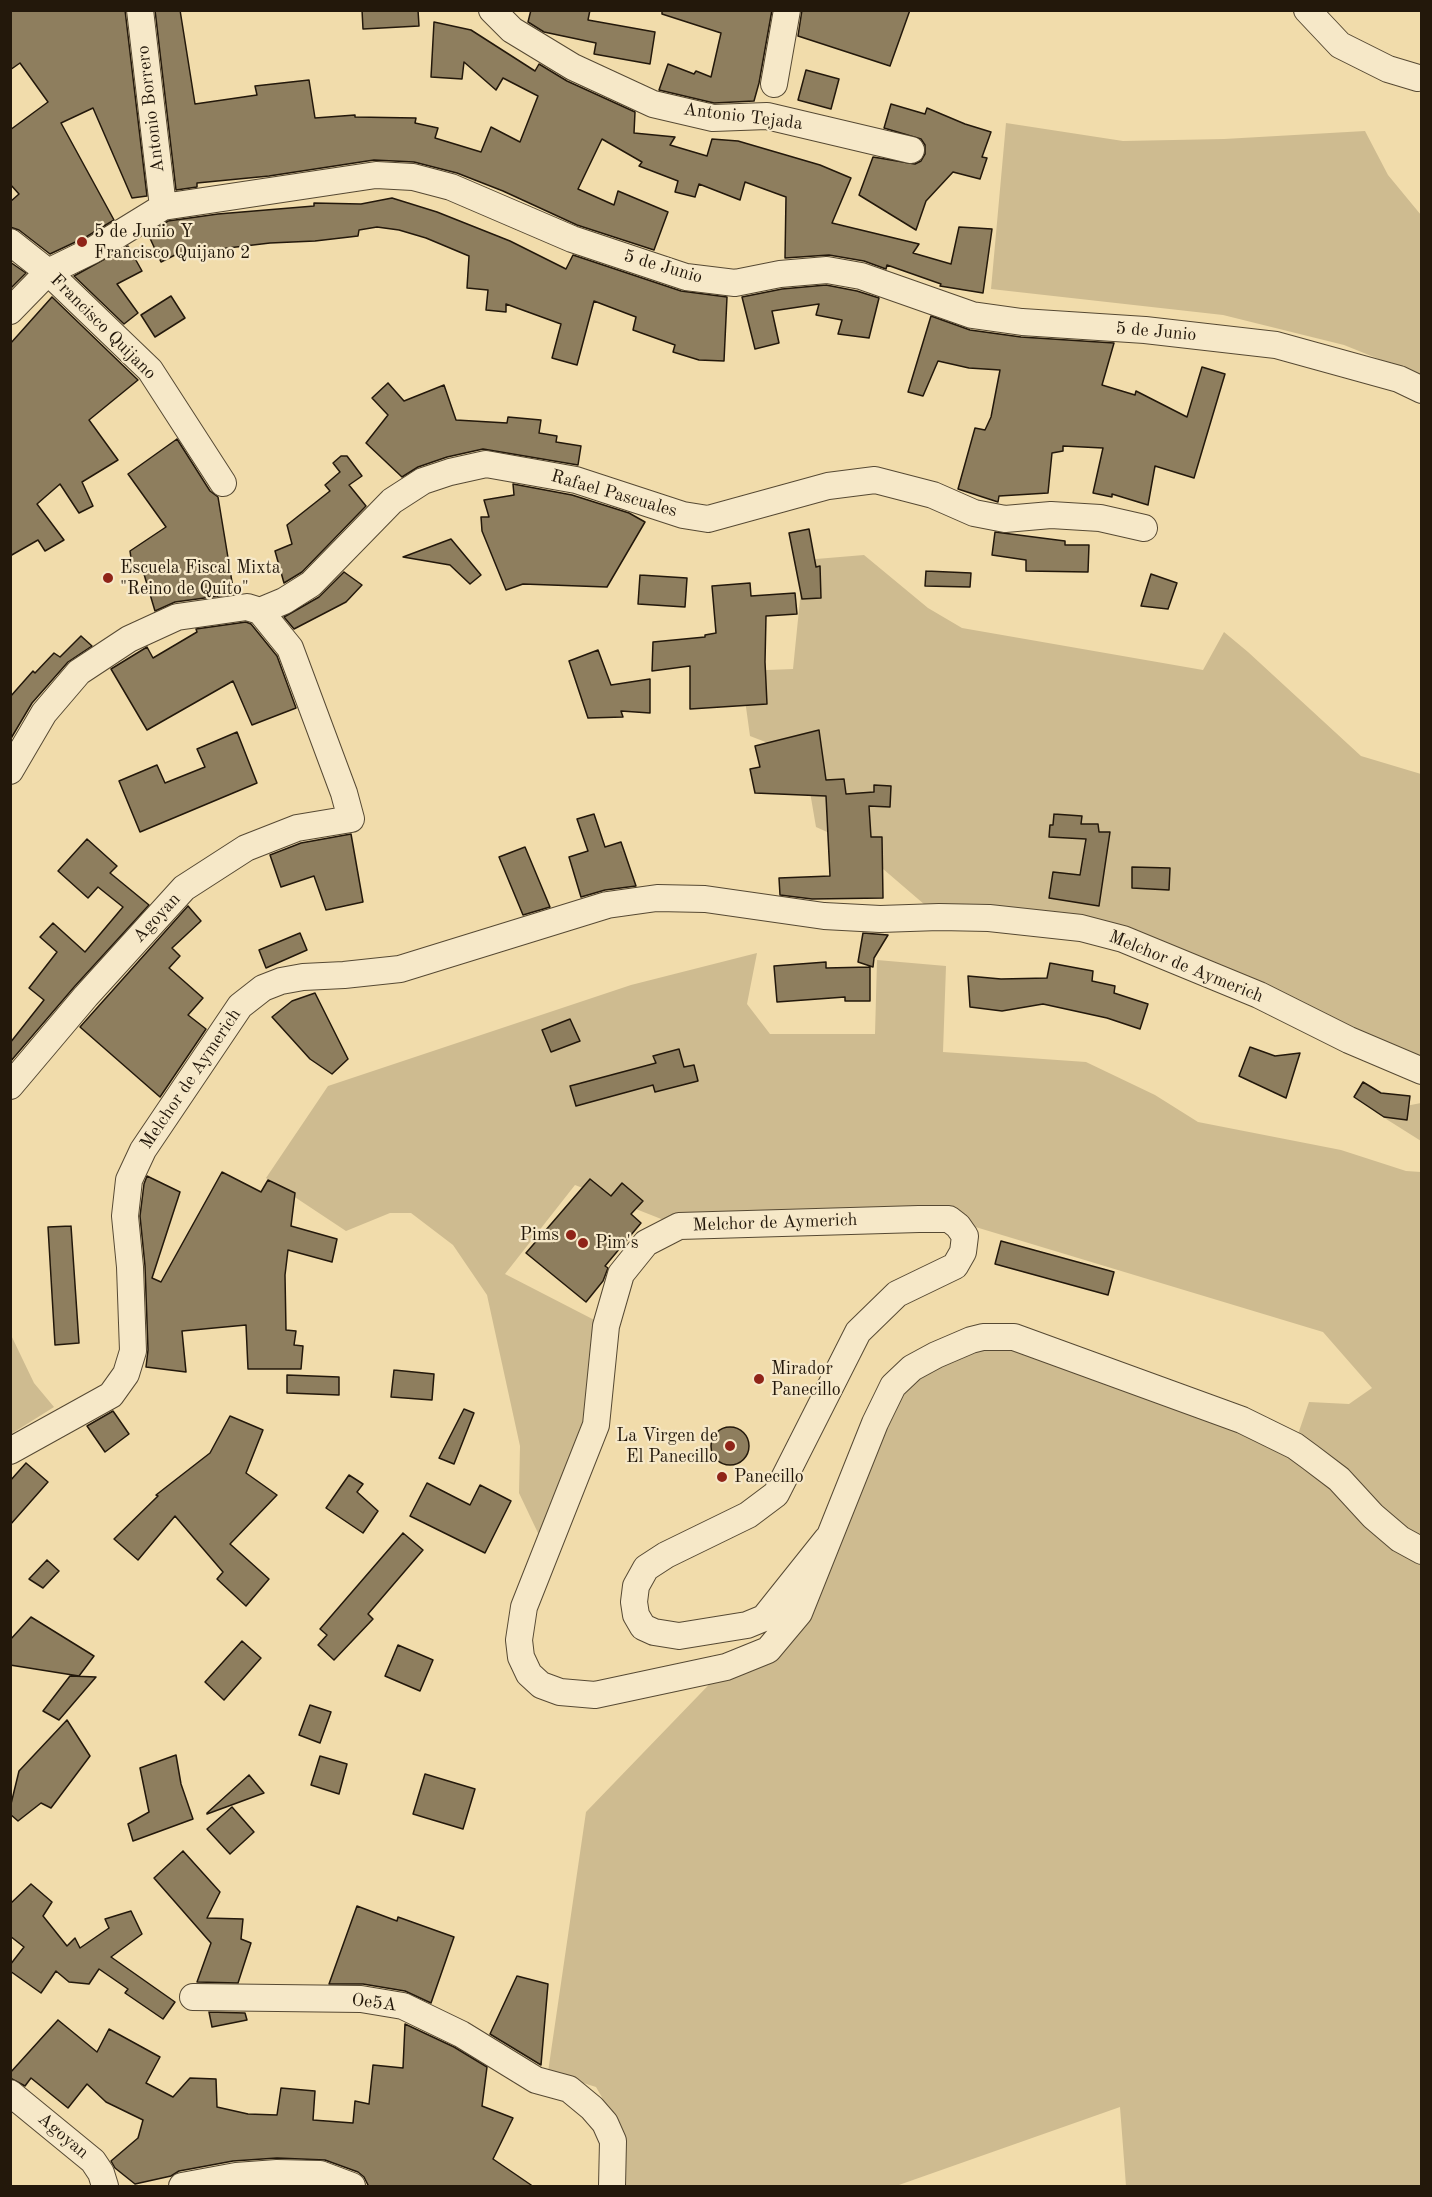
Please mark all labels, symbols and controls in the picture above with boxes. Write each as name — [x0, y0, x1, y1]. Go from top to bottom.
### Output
street label: Antonio Borrero — [132, 44, 170, 174]
street label: Antonio Tejada — [682, 99, 804, 135]
place label: 5 de Junio Y Francisco Quijano 2 — [94, 221, 250, 264]
marker: 5 de Junio Y Francisco Quijano 2 — [75, 235, 89, 249]
street label: 5 de Junio — [621, 245, 705, 289]
street label: Francisco Quijano — [46, 270, 160, 384]
street label: 5 de Junio — [1115, 318, 1197, 346]
street label: Rafael Pascuales — [548, 466, 680, 522]
place label: Escuela Fiscal Mixta "Reino de Quito" — [120, 557, 281, 600]
marker: Escuela Fiscal Mixta "Reino de Quito" — [101, 571, 115, 585]
street label: Agoyan — [129, 889, 185, 947]
street label: Melchor de Aymerich — [1106, 926, 1266, 1008]
street label: Melchor de Aymerich — [136, 1005, 246, 1153]
street label: Melchor de Aymerich — [692, 1209, 858, 1237]
place label: Pims — [520, 1224, 559, 1246]
marker: Pims — [564, 1228, 578, 1242]
place label: Pim's — [595, 1232, 639, 1254]
marker: Pim's — [576, 1236, 590, 1250]
place label: Mirador Panecillo — [771, 1358, 841, 1400]
marker: Mirador Panecillo — [752, 1372, 766, 1386]
place label: La Virgen de El Panecillo — [616, 1425, 718, 1468]
marker: La Virgen de El Panecillo — [723, 1439, 737, 1453]
place label: Panecillo — [734, 1466, 804, 1488]
marker: Panecillo — [715, 1470, 729, 1484]
street label: Oe5A — [350, 1990, 398, 2016]
street label: Agoyan — [33, 2108, 93, 2164]

